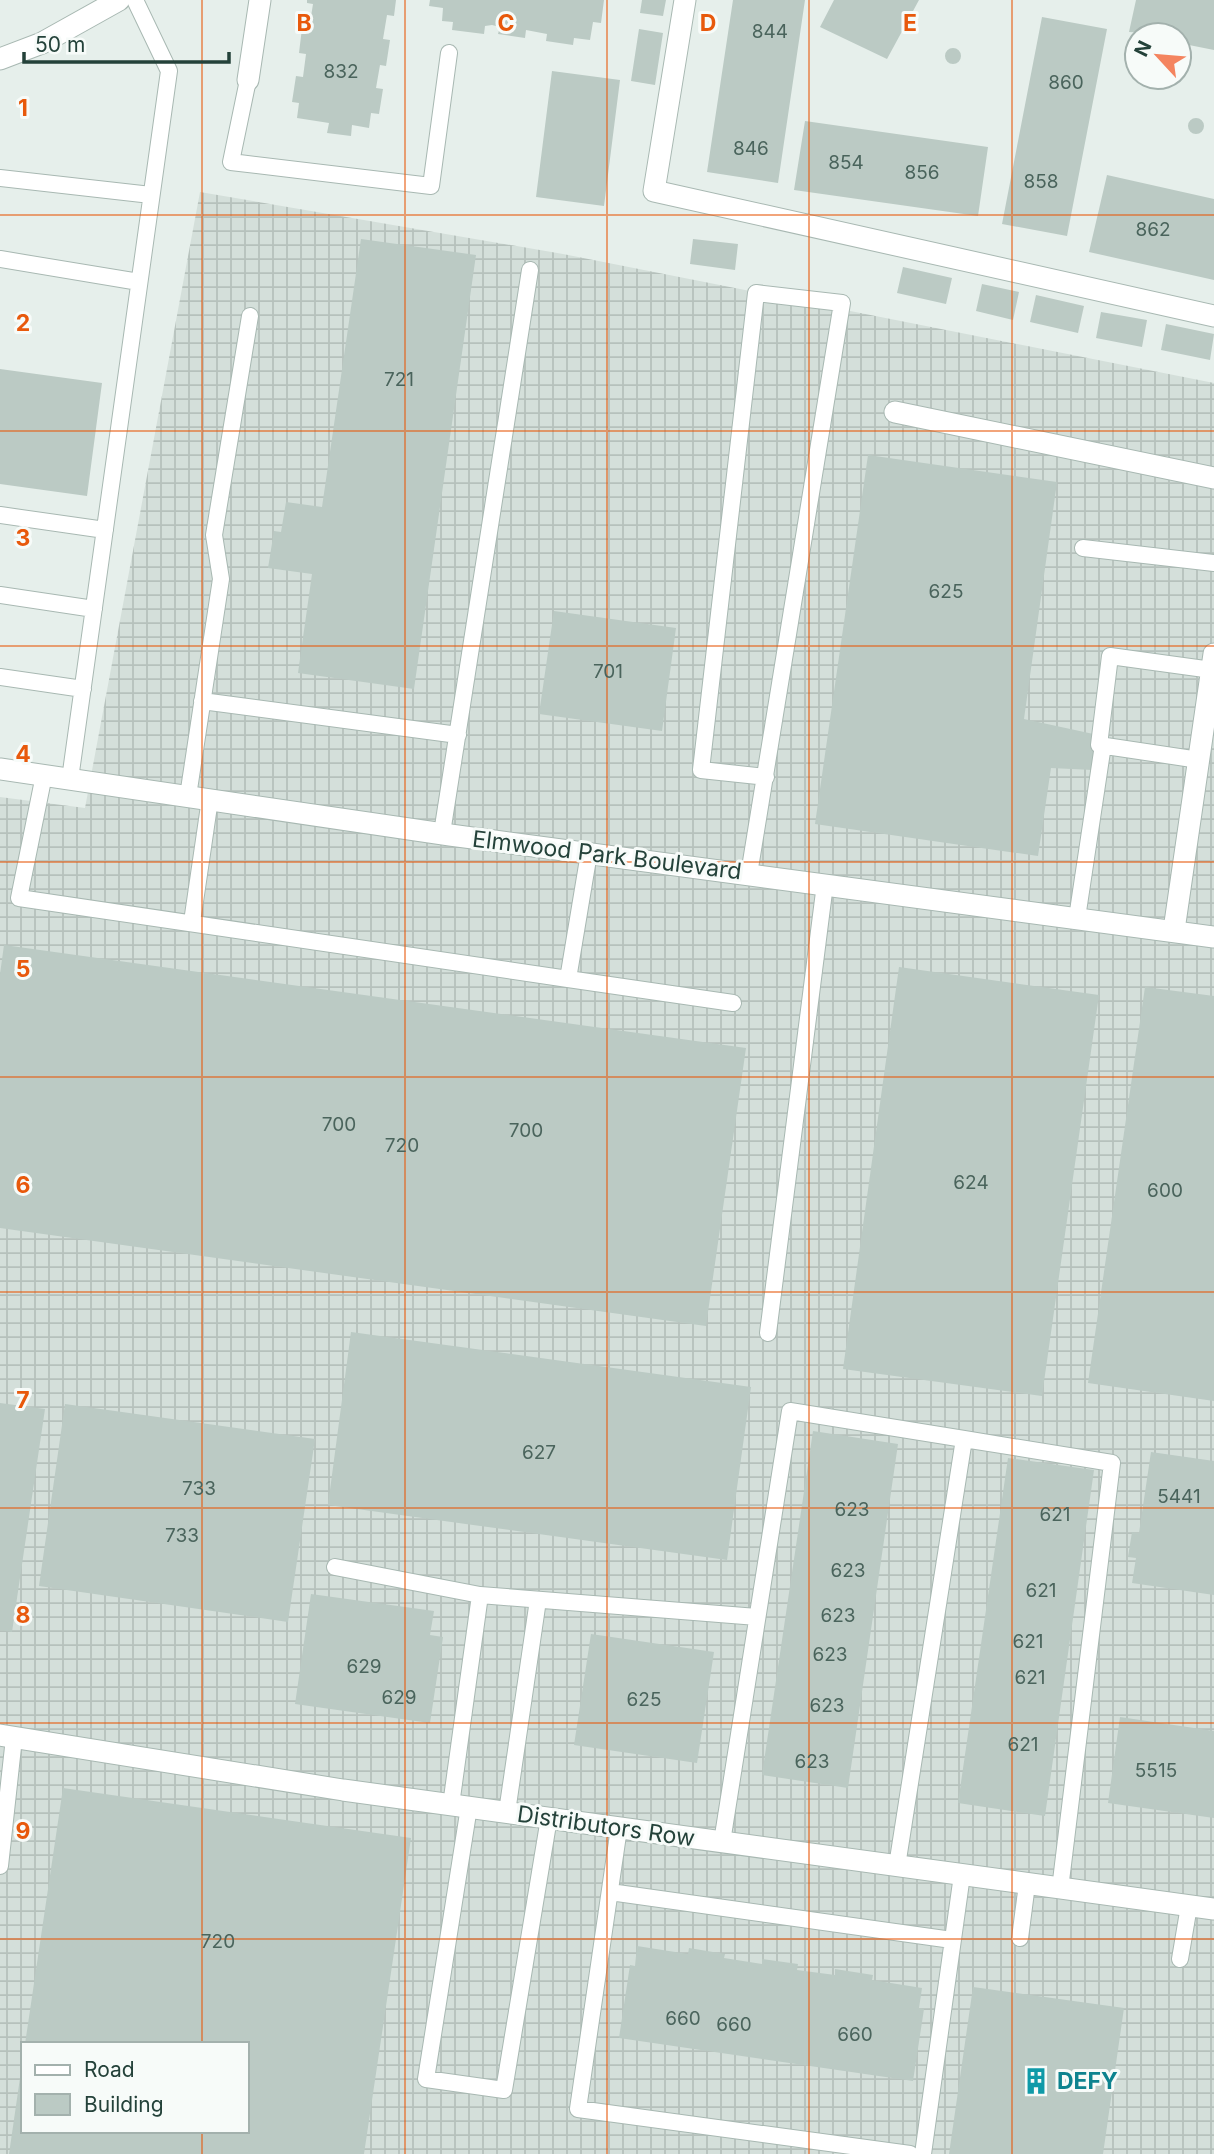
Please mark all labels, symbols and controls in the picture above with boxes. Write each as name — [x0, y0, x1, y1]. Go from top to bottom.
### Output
text: B — [296, 9, 312, 37]
text: C — [497, 9, 515, 37]
text: D — [700, 9, 716, 37]
text: E — [903, 9, 917, 37]
house number: 844 — [752, 20, 788, 43]
scale bar — [24, 21, 229, 65]
north arrow — [1123, 21, 1193, 91]
text: 50 m — [35, 32, 85, 57]
text: N — [1130, 37, 1157, 60]
house number: 832 — [323, 60, 359, 83]
house number: 860 — [1048, 71, 1084, 94]
text: 1 — [18, 94, 28, 122]
house number: 846 — [733, 137, 769, 160]
house number: 854 — [828, 151, 864, 174]
house number: 856 — [904, 161, 940, 184]
house number: 858 — [1023, 170, 1059, 193]
house number: 862 — [1135, 218, 1171, 241]
text: 2 — [16, 309, 30, 337]
house number: 721 — [384, 368, 414, 391]
text: 3 — [16, 524, 30, 552]
house number: 625 — [929, 580, 963, 603]
house number: 701 — [593, 660, 623, 683]
text: 4 — [15, 740, 31, 768]
street label: Elmwood Park Boulevard — [471, 825, 743, 885]
text: 5 — [16, 955, 30, 983]
house number: 700 — [322, 1113, 356, 1136]
house number: 700 — [509, 1119, 543, 1142]
house number: 720 — [385, 1134, 419, 1157]
text: 6 — [16, 1171, 30, 1199]
house number: 624 — [953, 1171, 989, 1194]
house number: 600 — [1147, 1179, 1183, 1202]
text: 7 — [16, 1386, 30, 1414]
house number: 627 — [522, 1441, 556, 1464]
house number: 733 — [182, 1477, 216, 1500]
house number: 5441 — [1157, 1485, 1201, 1508]
house number: 623 — [834, 1498, 870, 1521]
house number: 621 — [1039, 1503, 1071, 1526]
house number: 733 — [165, 1524, 199, 1547]
house number: 623 — [830, 1559, 866, 1582]
house number: 621 — [1025, 1579, 1057, 1602]
text: 8 — [16, 1601, 30, 1629]
house number: 623 — [820, 1604, 856, 1627]
house number: 621 — [1012, 1630, 1044, 1653]
house number: 623 — [812, 1643, 848, 1666]
house number: 629 — [346, 1655, 382, 1678]
house number: 621 — [1014, 1666, 1046, 1689]
house number: 629 — [381, 1686, 417, 1709]
house number: 625 — [627, 1688, 661, 1711]
house number: 623 — [809, 1694, 845, 1717]
house number: 621 — [1007, 1733, 1039, 1756]
house number: 623 — [794, 1750, 830, 1773]
house number: 5515 — [1135, 1759, 1177, 1782]
street label: Distributors Row — [515, 1800, 697, 1852]
text: 9 — [16, 1817, 30, 1845]
house number: 720 — [201, 1930, 235, 1953]
house number: 660 — [665, 2007, 701, 2030]
house number: 660 — [716, 2013, 752, 2036]
house number: 660 — [837, 2023, 873, 2046]
legend — [21, 2042, 248, 2133]
text: Road — [84, 2057, 135, 2082]
building icon: DEFY — [1021, 2066, 1051, 2096]
place label: DEFY — [1057, 2067, 1118, 2095]
text: Building — [84, 2092, 164, 2117]

